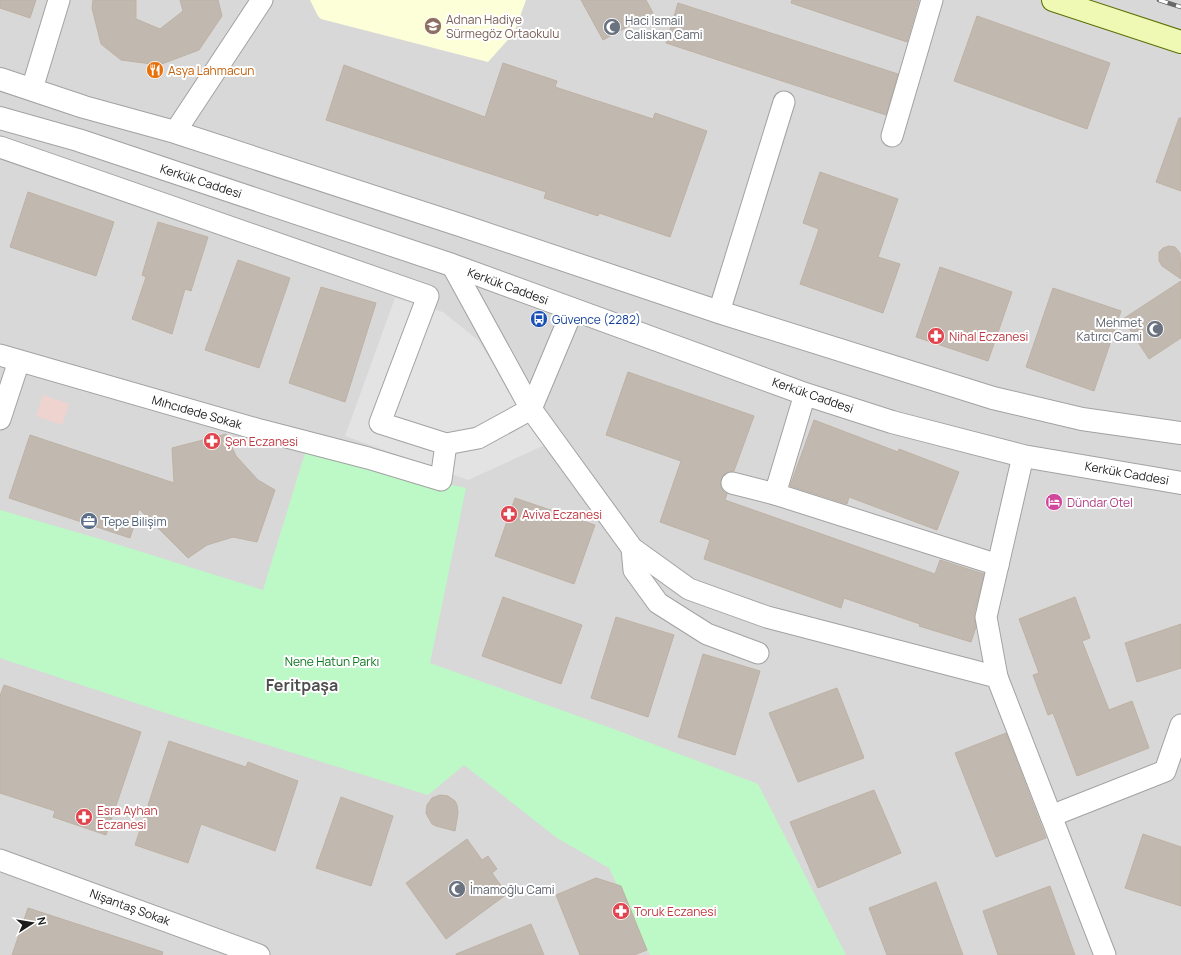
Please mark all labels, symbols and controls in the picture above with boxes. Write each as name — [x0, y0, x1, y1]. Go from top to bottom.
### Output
place label: Adnan Hadiye Sürmegöz Ortaokulu — [446, 11, 559, 42]
place label: Haci Ismail Caliskan Cami — [625, 12, 703, 43]
school or university icon: Adnan Hadiye Sürmegöz Ortaokulu — [423, 16, 443, 36]
mosque icon: Haci Ismail Caliskan Cami — [602, 17, 622, 37]
restaurant icon: Asya Lahmacun — [145, 60, 165, 80]
place label: Asya Lahmacun — [168, 62, 254, 79]
street label: Kerkük Caddesi — [158, 160, 244, 202]
street label: Kerkük Caddesi — [465, 263, 551, 309]
bus stop icon: Güvence (2282) — [529, 309, 549, 329]
place label: Güvence (2282) — [552, 311, 641, 328]
place label: Mehmet Katırcı Cami — [1077, 314, 1142, 345]
mosque icon: Mehmet Katırcı Cami — [1145, 319, 1165, 339]
pharmacy icon: Nihal Eczanesi — [926, 326, 946, 346]
place label: Nihal Eczanesi — [949, 328, 1028, 345]
street label: Kerkük Caddesi — [770, 373, 856, 417]
street label: Mıhcıdede Sokak — [150, 391, 245, 433]
pharmacy icon: Şen Eczanesi — [202, 431, 222, 451]
place label: Şen Eczanesi — [225, 433, 298, 450]
street label: Kerkük Caddesi — [1084, 457, 1170, 489]
hotel icon: Dündar Otel — [1044, 492, 1064, 512]
place label: Dündar Otel — [1067, 494, 1133, 511]
pharmacy icon: Aviva Eczanesi — [499, 504, 519, 524]
place label: Aviva Eczanesi — [522, 506, 602, 523]
office icon: Tepe Bilişim — [79, 511, 99, 531]
place label: Tepe Bilişim — [102, 513, 167, 530]
park label: Nene Hatun Parkı — [285, 653, 379, 670]
district label: Feritpaşa — [266, 674, 338, 696]
place label: Esra Ayhan Eczanesi — [97, 802, 158, 833]
pharmacy icon: Esra Ayhan Eczanesi — [74, 807, 94, 827]
mosque icon: İmamoğlu Cami — [447, 879, 467, 899]
place label: İmamoğlu Cami — [470, 881, 555, 898]
street label: Nişantaş Sokak — [87, 885, 174, 930]
pharmacy icon: Toruk Eczanesi — [611, 901, 631, 921]
north arrow — [12, 903, 52, 943]
place label: Toruk Eczanesi — [634, 903, 716, 920]
text: N — [34, 915, 50, 926]

